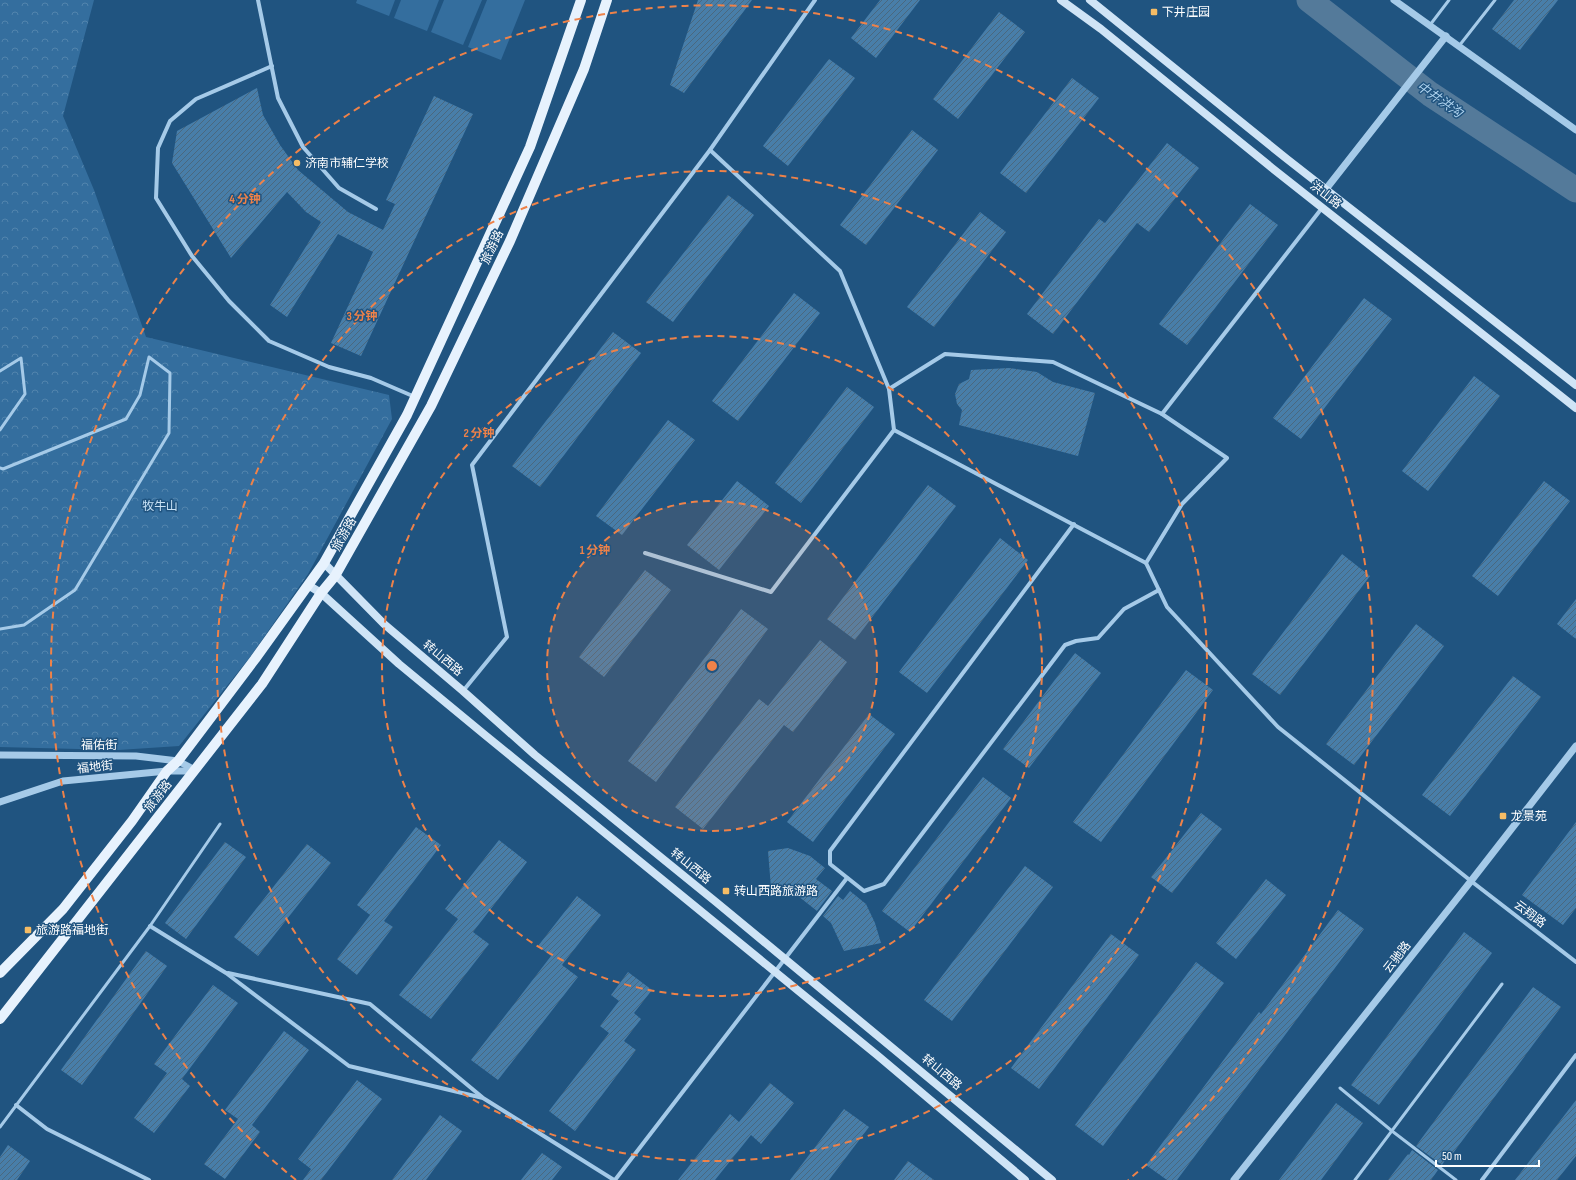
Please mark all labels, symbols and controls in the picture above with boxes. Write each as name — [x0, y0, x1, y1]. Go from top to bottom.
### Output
place label: 下井庄园 — [1162, 5, 1210, 20]
marker: 下井庄园 — [1149, 7, 1159, 17]
water label: 中井洪沟 — [1414, 78, 1467, 122]
place label: 济南市辅仁学校 — [305, 156, 389, 171]
marker: 济南市辅仁学校 — [292, 158, 302, 168]
street label: 洪山路 — [1307, 178, 1344, 212]
text: 4 分钟 — [229, 192, 261, 207]
street label: 旅游路 — [478, 228, 507, 267]
text: 3 分钟 — [346, 309, 378, 324]
text: 2 分钟 — [463, 426, 495, 441]
park label: 牧牛山 — [142, 499, 178, 514]
street label: 旅游路 — [329, 515, 360, 554]
text: 1 分钟 — [580, 543, 610, 558]
street label: 转山西路 — [419, 637, 466, 680]
centre of rings — [705, 659, 719, 673]
street label: 福佑街 — [81, 738, 117, 753]
street label: 福地街 — [76, 758, 114, 777]
street label: 旅游路 — [141, 778, 175, 815]
place label: 龙景苑 — [1511, 809, 1547, 824]
marker: 龙景苑 — [1498, 811, 1508, 821]
street label: 转山西路 — [667, 845, 714, 887]
place label: 转山西路旅游路 — [734, 884, 818, 899]
marker: 转山西路旅游路 — [721, 886, 731, 896]
street label: 云翔路 — [1511, 898, 1549, 931]
place label: 旅游路福地街 — [36, 923, 108, 938]
marker: 旅游路福地街 — [23, 925, 33, 935]
street label: 云驰路 — [1380, 939, 1414, 976]
street label: 转山西路 — [918, 1051, 965, 1094]
scale bar — [1436, 1142, 1539, 1168]
text: 50 m — [1442, 1149, 1462, 1164]

